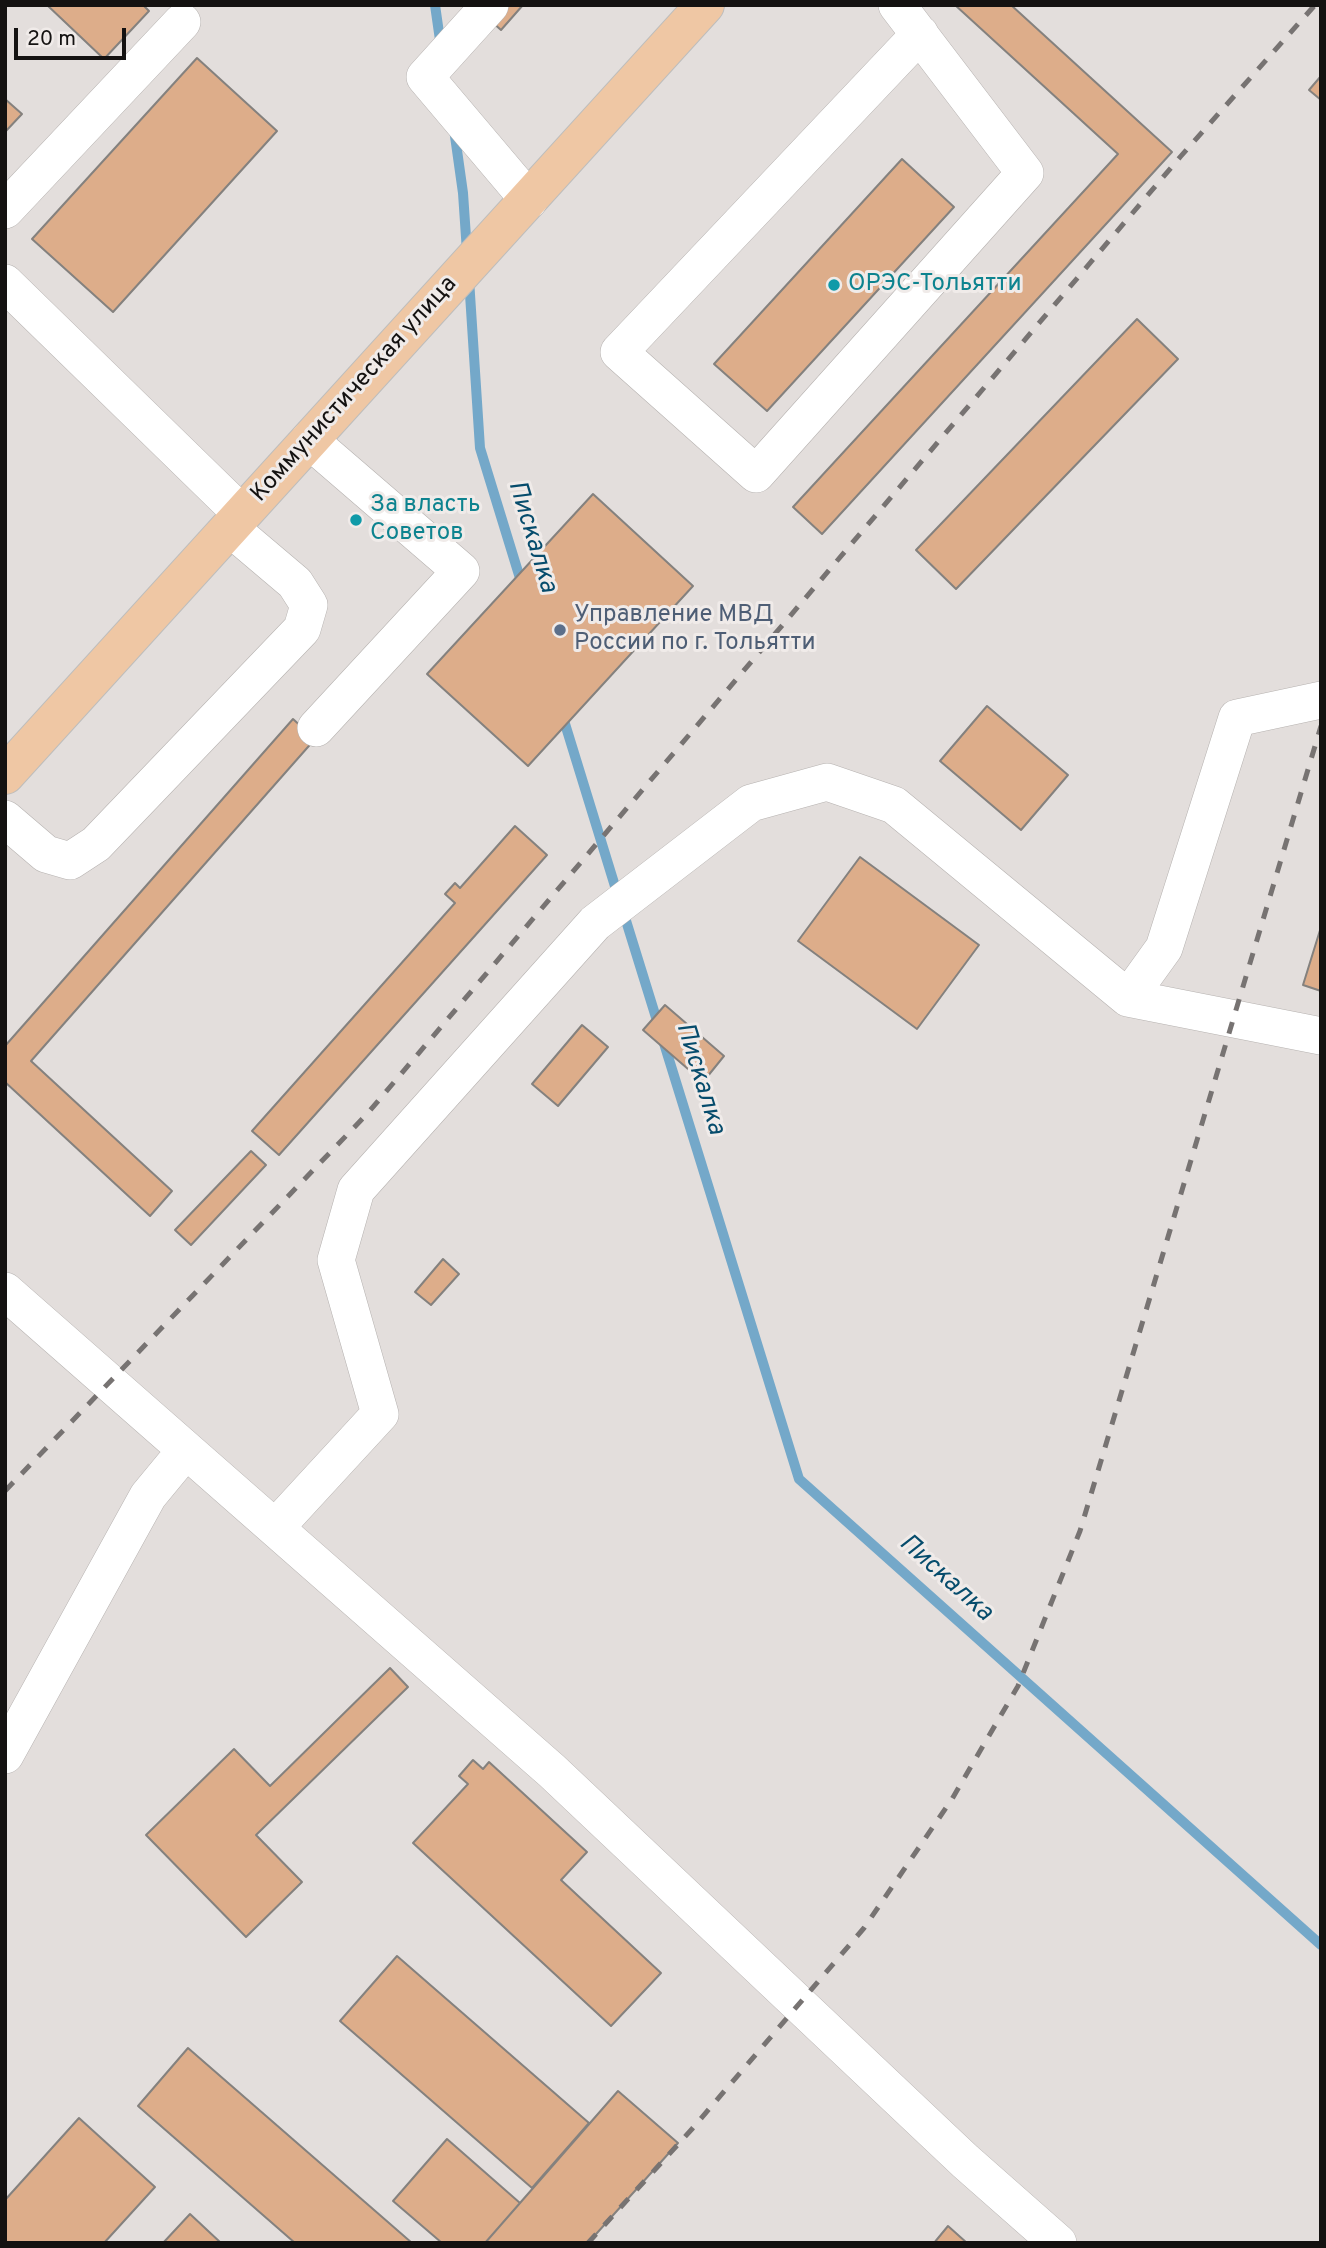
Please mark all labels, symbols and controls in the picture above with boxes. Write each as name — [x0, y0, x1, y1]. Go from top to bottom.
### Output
scale bar — [18, 14, 130, 58]
text: 20 m — [27, 26, 76, 53]
street label: Коммунистическая улица — [246, 271, 464, 509]
place label: ОРЭС-Тольятти — [848, 271, 1022, 299]
marker: ОРЭС-Тольятти — [826, 277, 842, 293]
water label: Пискалка — [499, 477, 563, 597]
place label: За власть Советов — [370, 492, 480, 548]
marker: За власть Советов — [348, 512, 364, 528]
place label: Управление МВД России по г. Тольятти — [574, 602, 816, 658]
marker: Управление МВД России по г. Тольятти — [552, 622, 568, 638]
water label: Пискалка — [667, 1019, 731, 1139]
water label: Пискалка — [892, 1529, 998, 1629]

